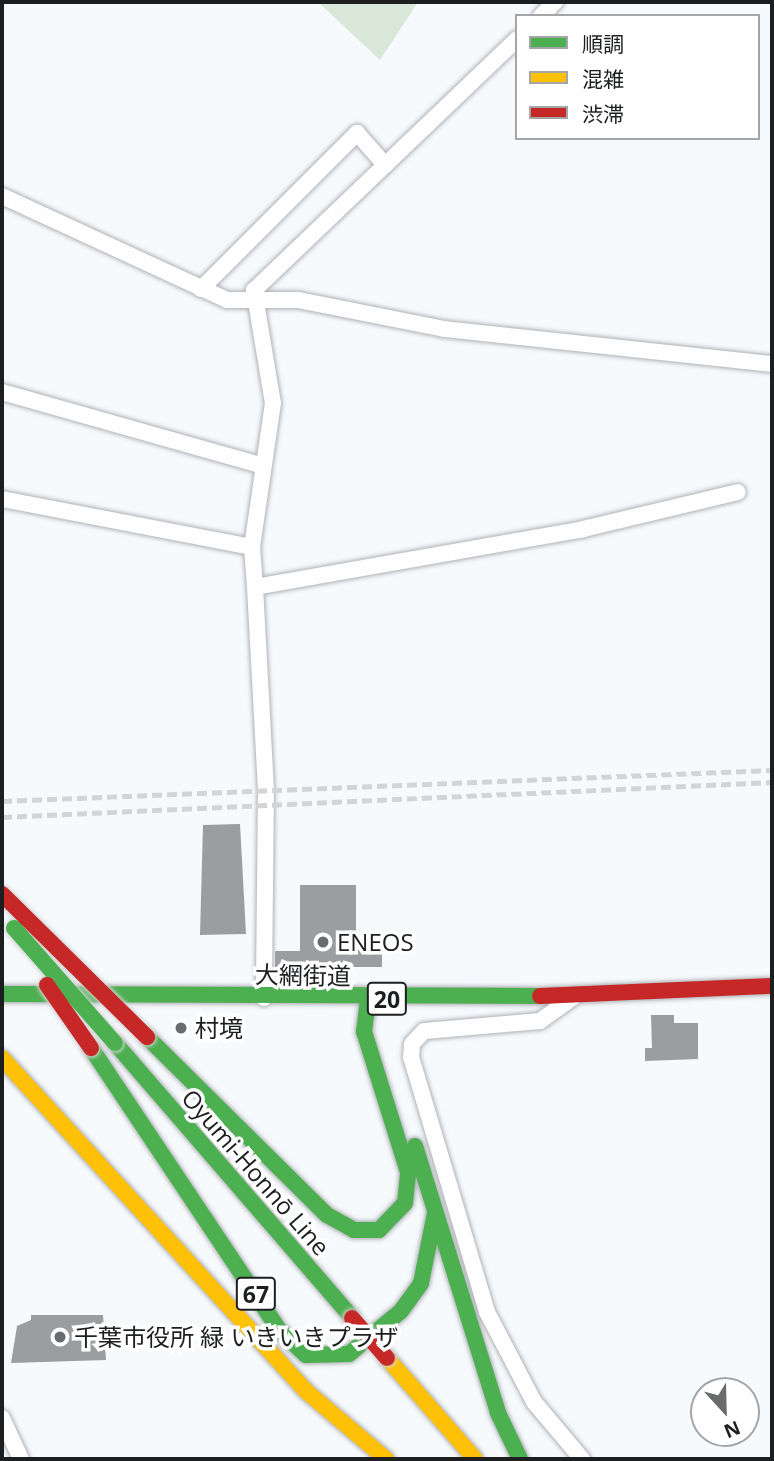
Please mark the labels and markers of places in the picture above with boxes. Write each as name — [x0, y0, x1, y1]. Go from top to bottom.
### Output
place label: ENEOS — [337, 928, 414, 956]
marker: ENEOS — [315, 934, 331, 950]
place label: 村境 — [195, 1014, 243, 1042]
marker: 村境 — [173, 1020, 189, 1036]
place label: 千葉市役所 緑 いきいきプラザ — [74, 1323, 398, 1351]
marker: 千葉市役所 緑 いきいきプラザ — [52, 1329, 68, 1345]

